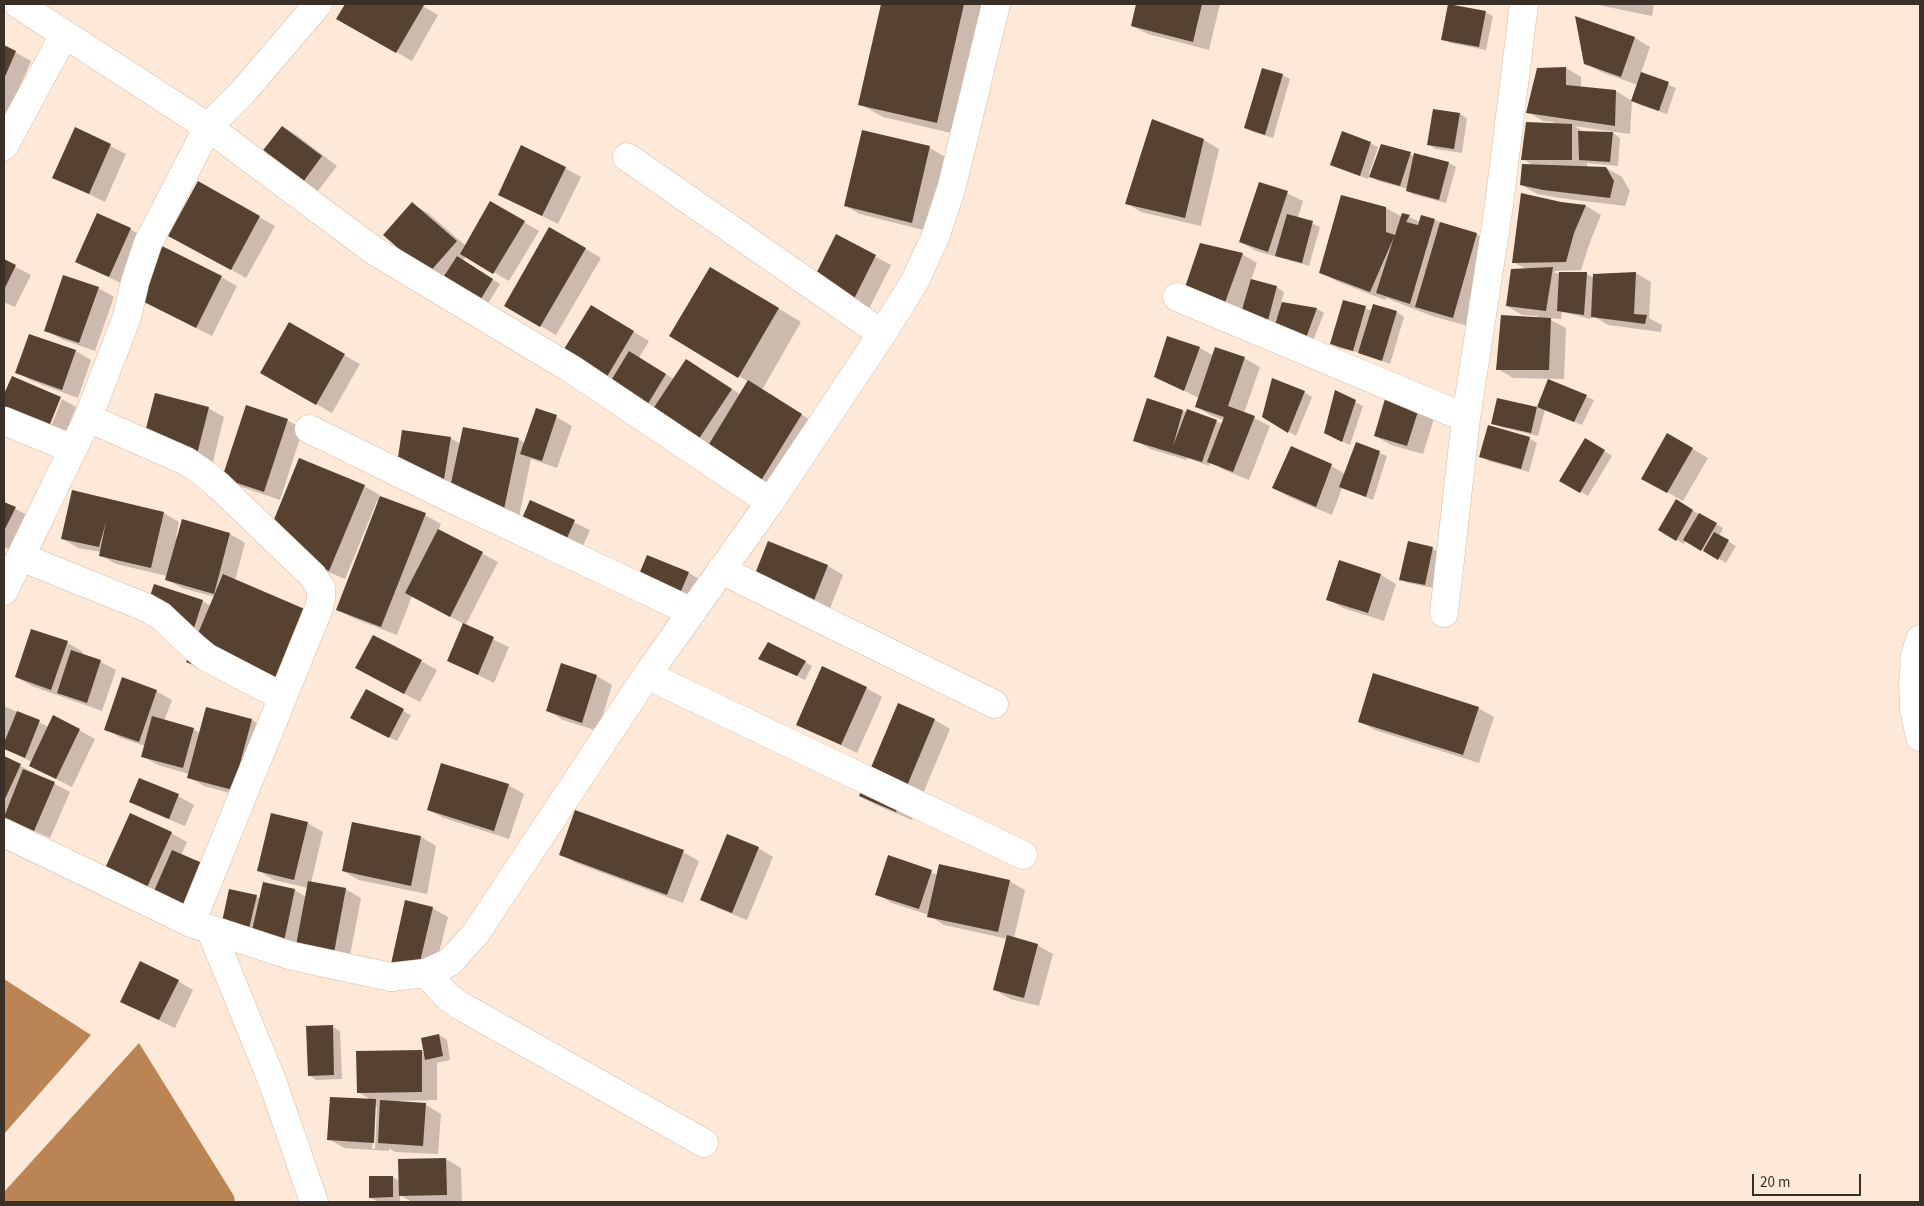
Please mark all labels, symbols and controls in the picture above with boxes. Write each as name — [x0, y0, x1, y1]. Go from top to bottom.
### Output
scale bar — [1754, 1164, 1863, 1196]
text: 20 m — [1760, 1172, 1790, 1193]

